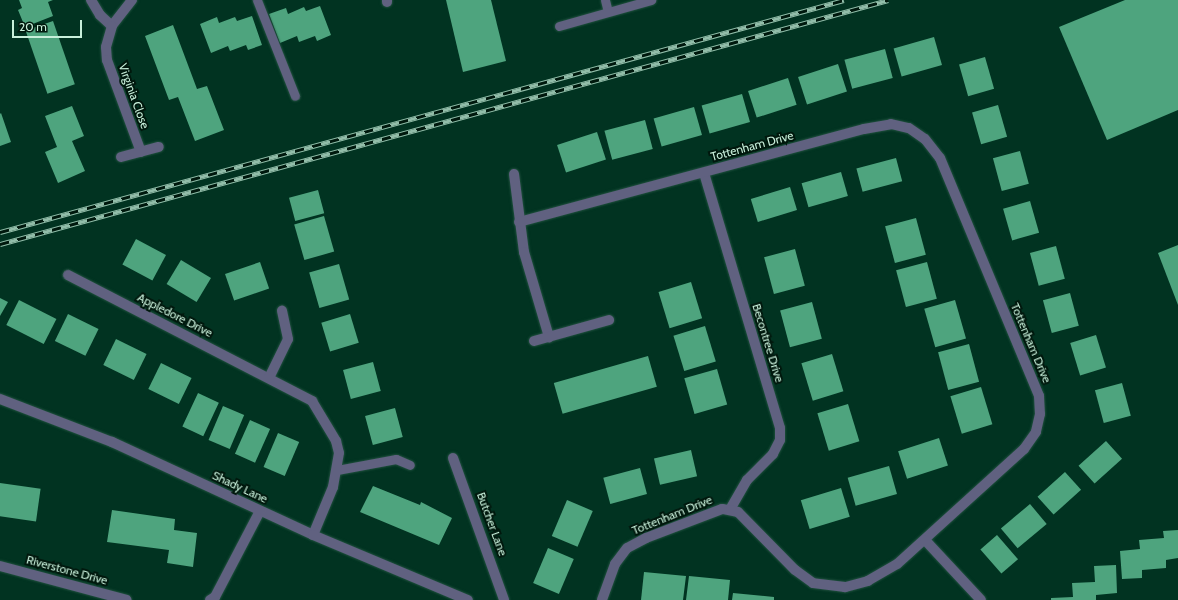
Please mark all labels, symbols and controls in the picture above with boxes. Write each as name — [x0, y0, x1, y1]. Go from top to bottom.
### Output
scale bar — [14, 12, 84, 38]
text: 20 m — [19, 19, 47, 34]
street label: Virginia Close — [116, 61, 152, 131]
street label: Tottenham Drive — [709, 128, 795, 164]
street label: Appledore Drive — [135, 290, 215, 340]
street label: Tottenham Drive — [1008, 301, 1054, 385]
street label: Becontree Drive — [749, 302, 787, 384]
street label: Shady Lane — [210, 468, 270, 506]
street label: Butcher Lane — [474, 490, 510, 558]
street label: Tottenham Drive — [630, 492, 714, 538]
street label: Riverstone Drive — [25, 552, 109, 588]

